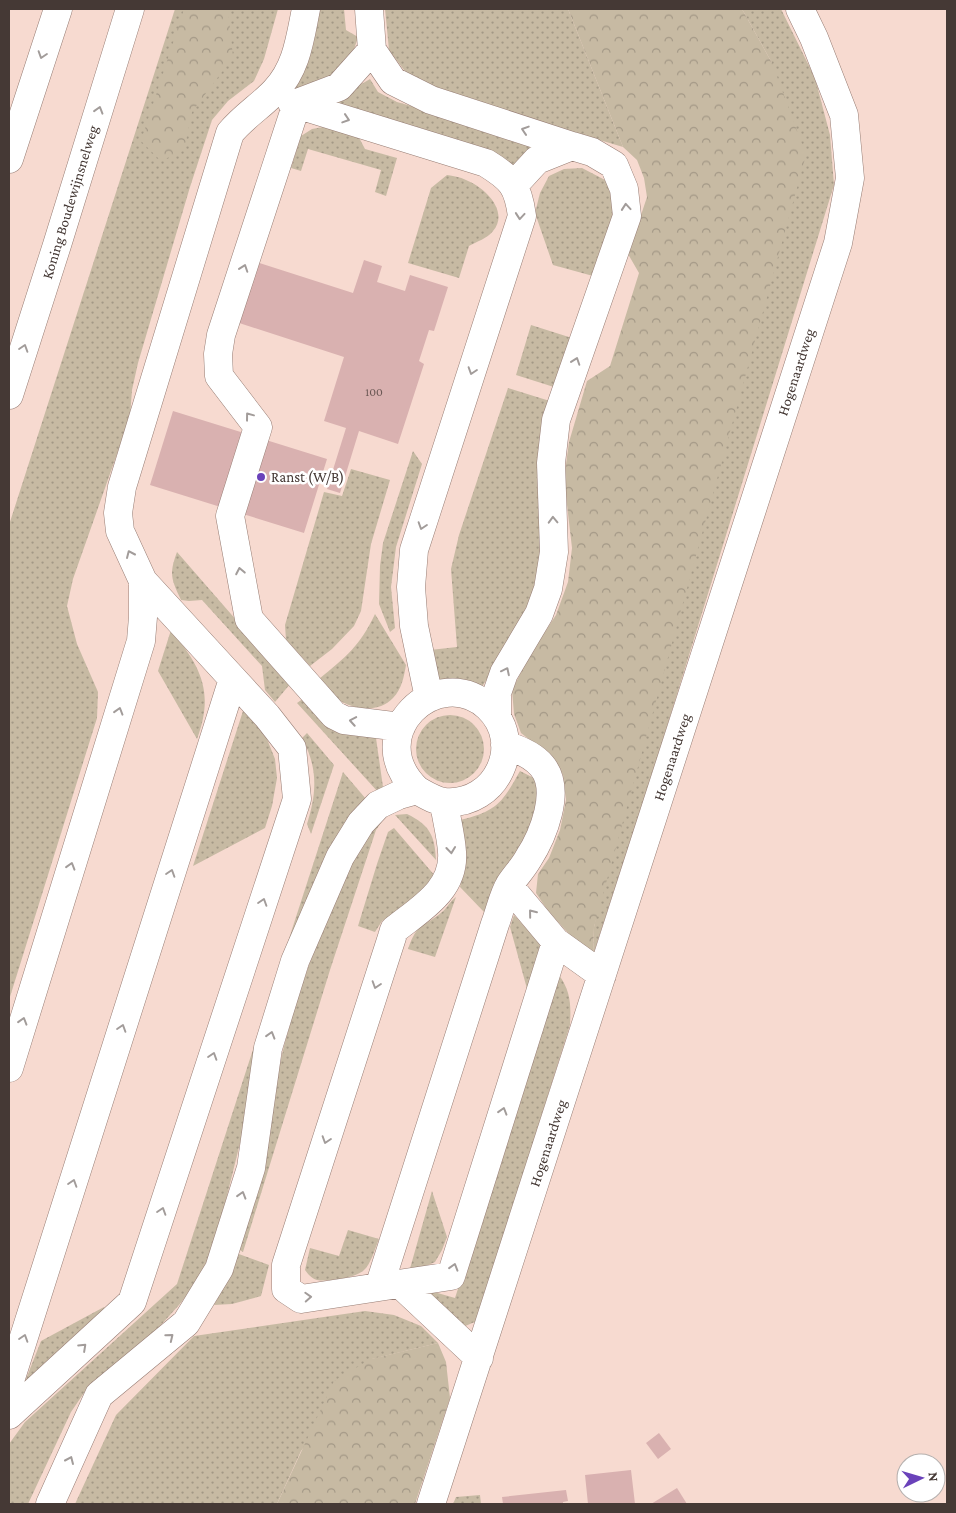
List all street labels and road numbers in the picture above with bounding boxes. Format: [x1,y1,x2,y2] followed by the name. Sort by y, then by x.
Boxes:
[39,123,102,281] street label: Koning Boudewijnsnelweg
[774,326,819,418] street label: Hogenaardweg
[650,711,695,803] street label: Hogenaardweg
[526,1097,571,1189] street label: Hogenaardweg

